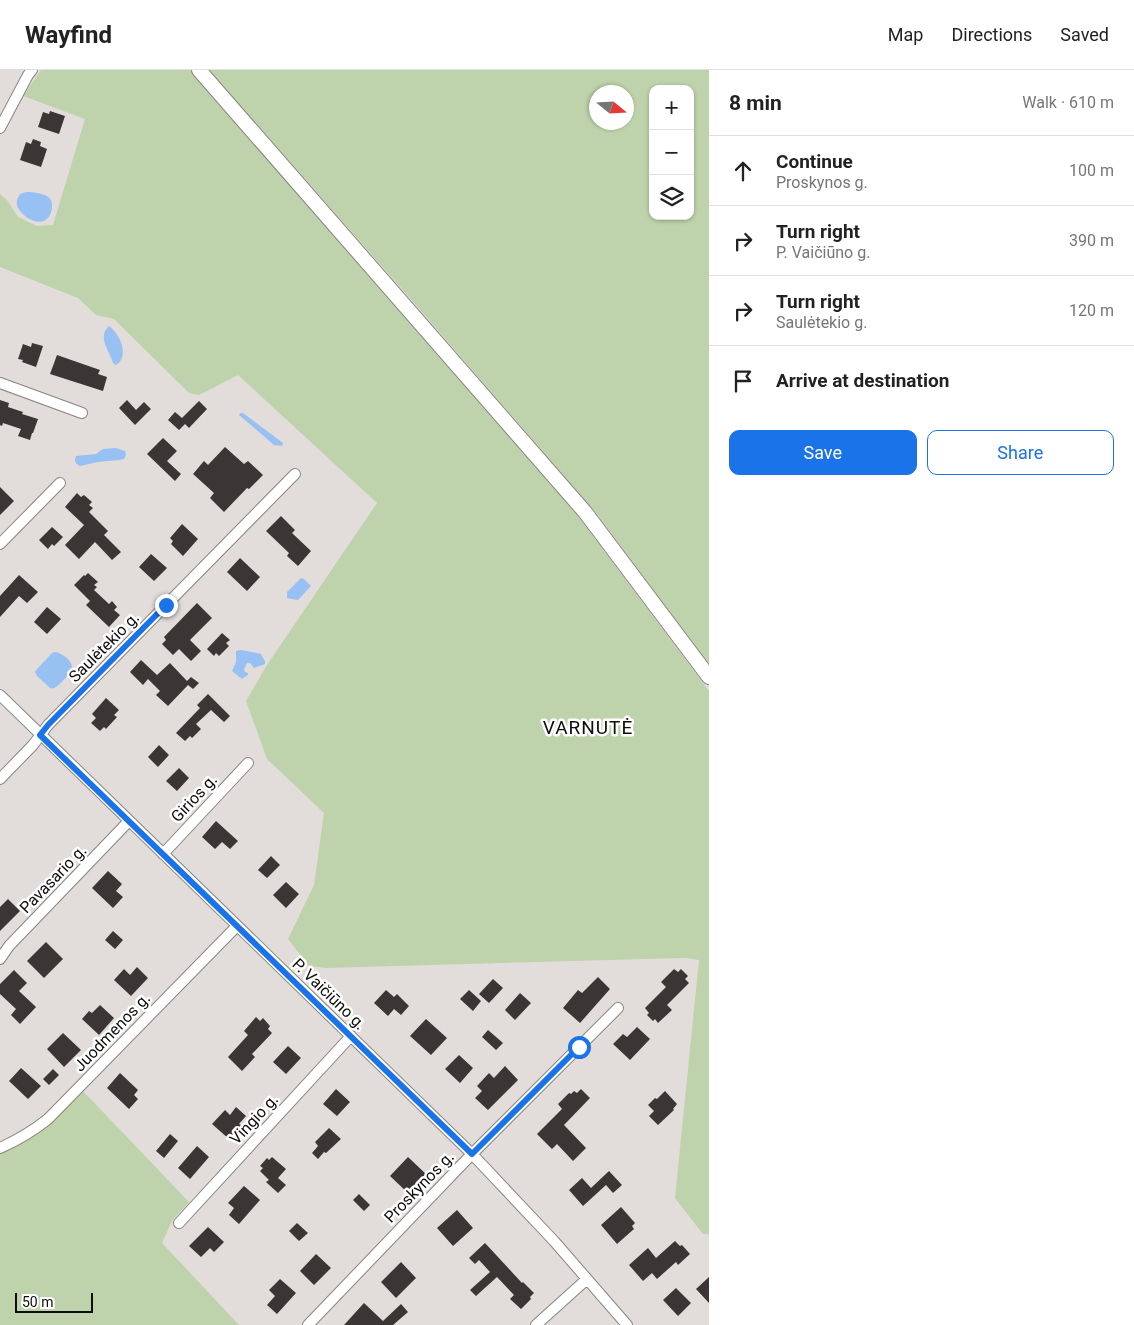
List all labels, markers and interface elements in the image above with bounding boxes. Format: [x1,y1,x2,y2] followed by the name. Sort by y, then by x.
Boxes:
[25,21,112,49] text: Wayfind
[888,24,923,45] text: Map
[951,24,1032,45] text: Directions
[1060,24,1109,45] text: Saved
[589,85,634,130] north arrow
[649,85,694,220] map controls
[649,85,694,130] button: +
[729,91,782,115] text: 8 min
[1022,93,1114,112] text: Walk · 610 m
[649,130,694,175] button: −
[776,150,853,173] text: Continue
[729,157,757,185] icon: ahead
[1069,161,1114,180] text: 100 m
[776,173,868,192] text: Proskynos g.
[649,175,694,220] button: layers
[776,220,860,243] text: Turn right
[729,227,757,255] icon: right
[1069,231,1114,250] text: 390 m
[776,243,870,262] text: P. Vaičiūno g.
[776,290,860,313] text: Turn right
[729,297,757,325] icon: right
[1069,301,1114,320] text: 120 m
[776,313,867,332] text: Saulėtekio g.
[729,367,757,395] icon: arrive
[776,369,949,392] text: Arrive at destination
[729,430,917,475] button: Save
[927,430,1114,475] button: Share
[155,594,178,617] route end
[65,608,143,686] street label: Saulėtekio g.
[543,716,633,739] district label: VARNUTĖ
[167,770,221,826] street label: Girios g.
[16,841,90,917] street label: Pavasario g.
[288,954,370,1034] street label: P. Vaičiūno g.
[70,989,154,1075] street label: Juodmenos g.
[568,1036,591,1059] route start
[226,1090,282,1148] street label: Vingio g.
[380,1147,458,1227] street label: Proskynos g.
[15,1290,92,1313] scale bar
[22,1294,54,1310] text: 50 m

